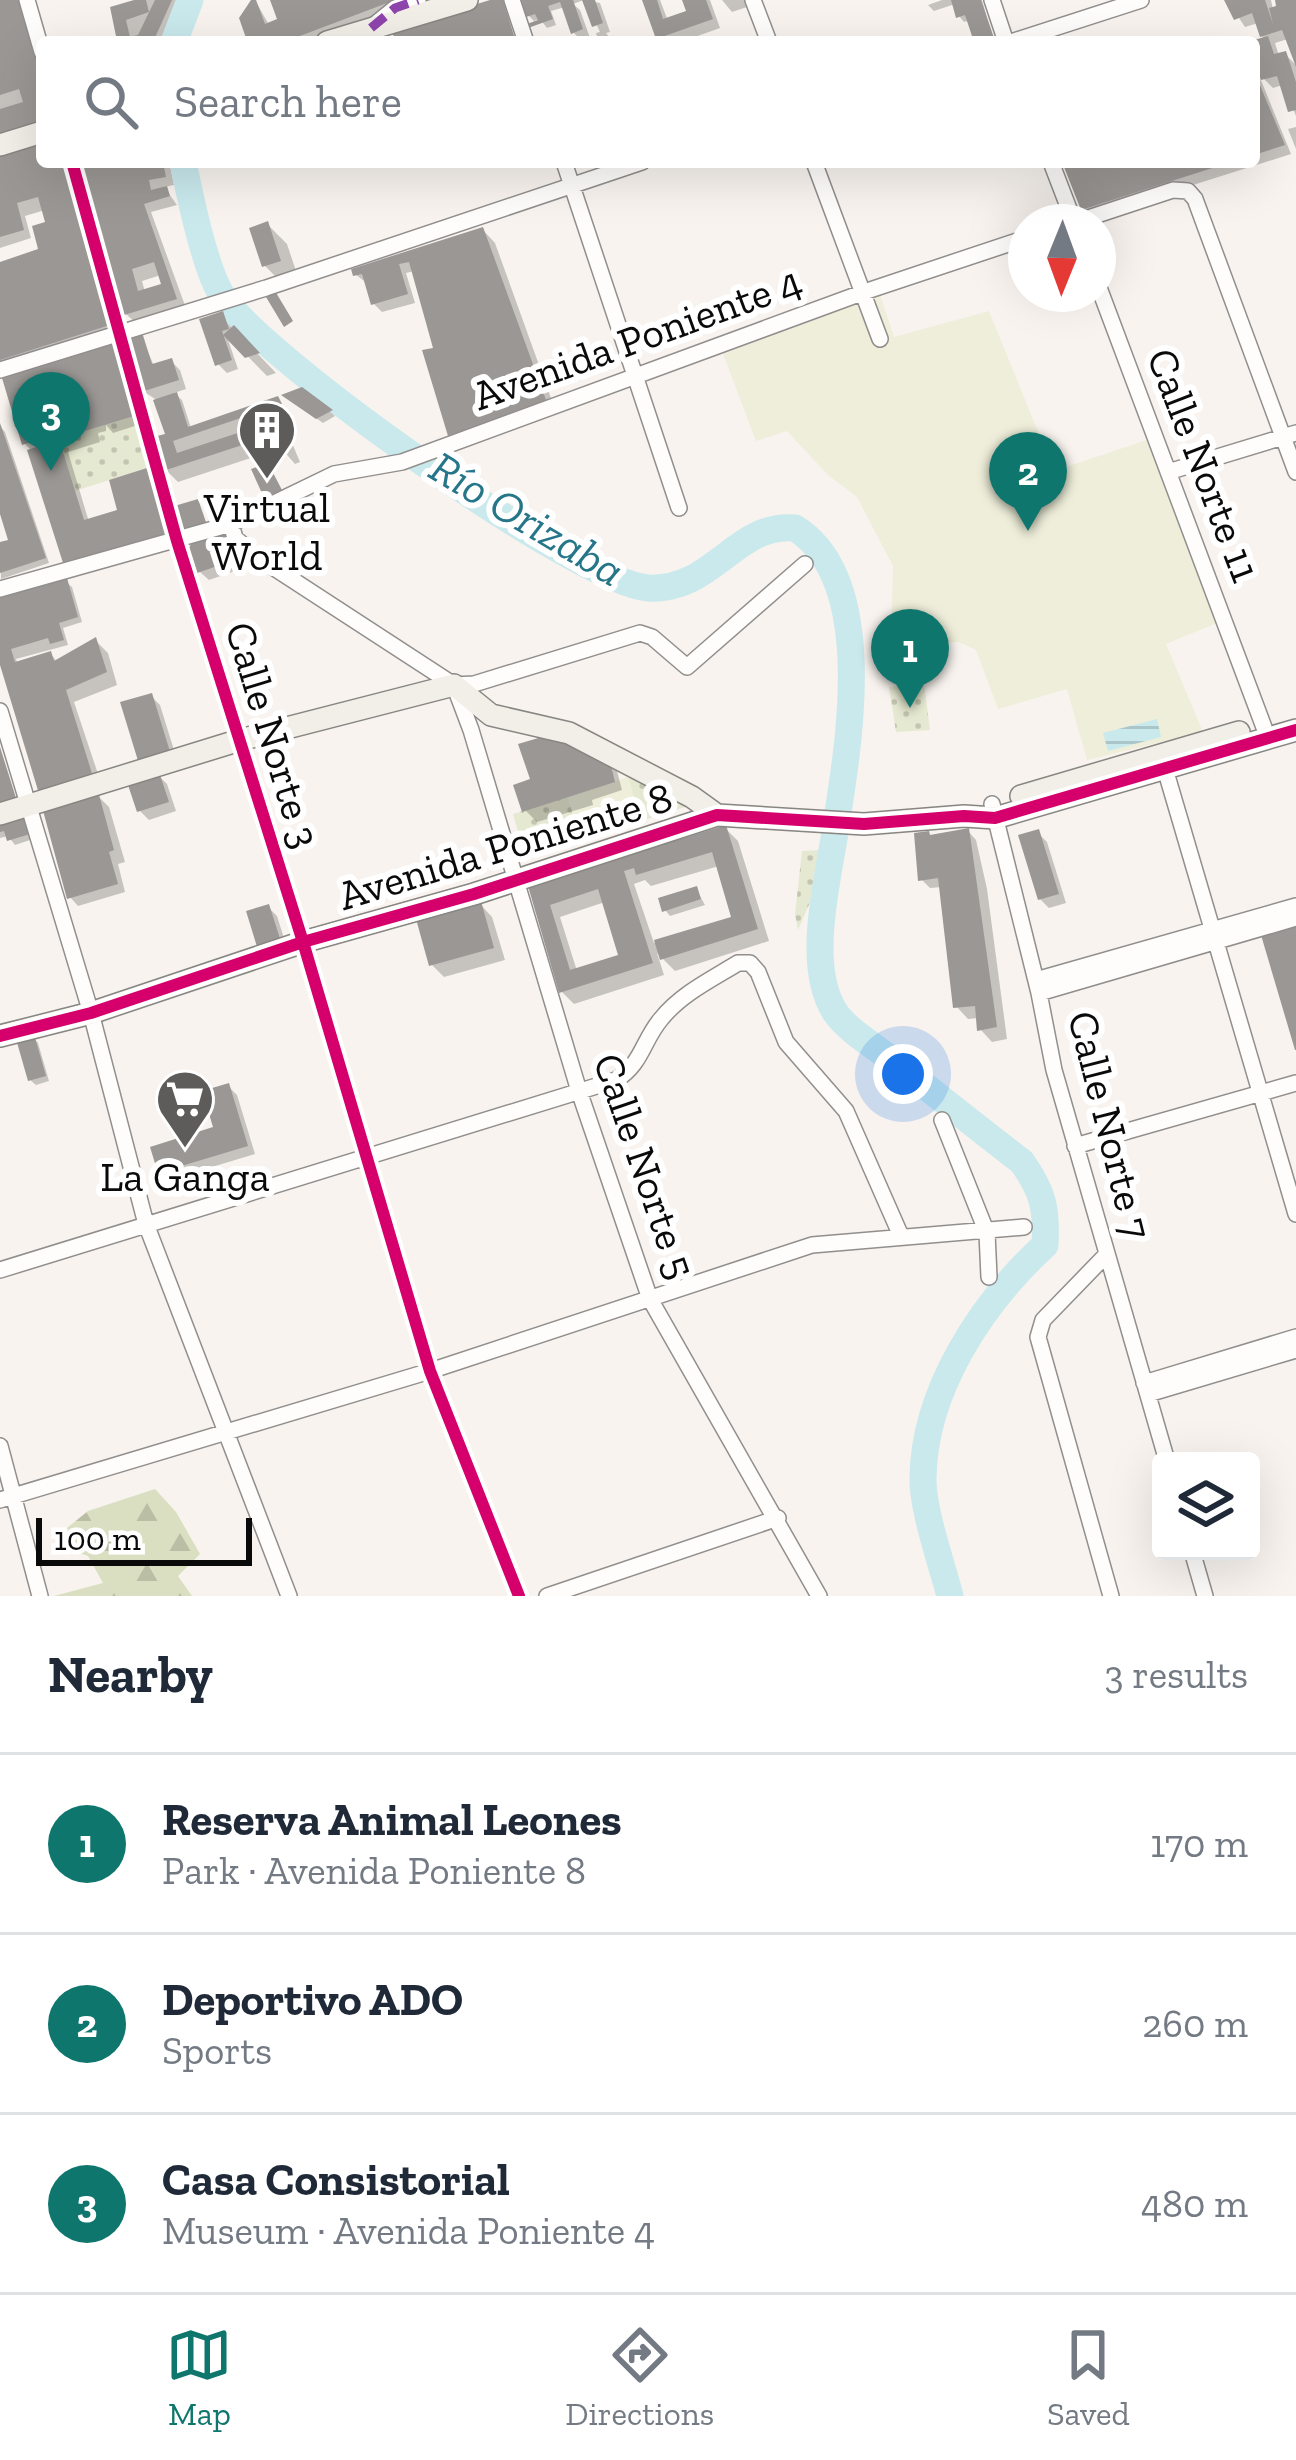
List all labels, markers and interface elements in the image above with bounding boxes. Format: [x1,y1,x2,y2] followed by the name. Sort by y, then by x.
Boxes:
[36,36,1260,168] search box
[78,69,144,135] icon: search
[174,75,402,129] text: Search here
[1008,204,1116,312] north arrow
[466,255,808,421] street label: Avenida Poniente 4
[1136,341,1272,589] street label: Calle Norte 11
[12,372,90,471] pin: 3
[236,399,298,481] building icon: Virtual World
[989,432,1067,531] pin: 2
[420,440,634,598] water label: Río Orizaba
[203,482,330,581] place label: Virtual World
[871,609,949,708] pin: 1
[214,616,332,854] street label: Calle Norte 3
[332,771,678,921] street label: Avenida Poniente 8
[1057,1006,1163,1244] street label: Calle Norte 7
[873,1044,933,1104] your location
[583,1047,707,1285] street label: Calle Norte 5
[154,1068,216,1150] supermarket icon: La Ganga
[100,1151,270,1202] place label: La Ganga
[1152,1452,1260,1560] map controls
[1152,1452,1260,1560] button: layers
[36,1512,252,1565] scale bar
[54,1519,141,1558] text: 100 m
[48,1644,213,1705] text: Nearby
[1104,1651,1248,1698] text: 3 results
[162,1793,622,1847] text: Reserva Animal Leones
[79,1820,95,1867] text: 1
[1150,1820,1248,1867] text: 170 m
[162,1847,586,1894] text: Park · Avenida Poniente 8
[162,1973,463,2027] text: Deportivo ADO
[77,2000,97,2047] text: 2
[1142,2000,1248,2047] text: 260 m
[162,2027,272,2074] text: Sports
[162,2153,510,2207] text: Casa Consistorial
[77,2180,97,2227] text: 3
[1141,2180,1248,2227] text: 480 m
[162,2207,655,2254] text: Museum · Avenida Poniente 4
[166,2322,232,2433] tab: Map
[565,2322,714,2433] tab: Directions
[1047,2322,1130,2433] tab: Saved

